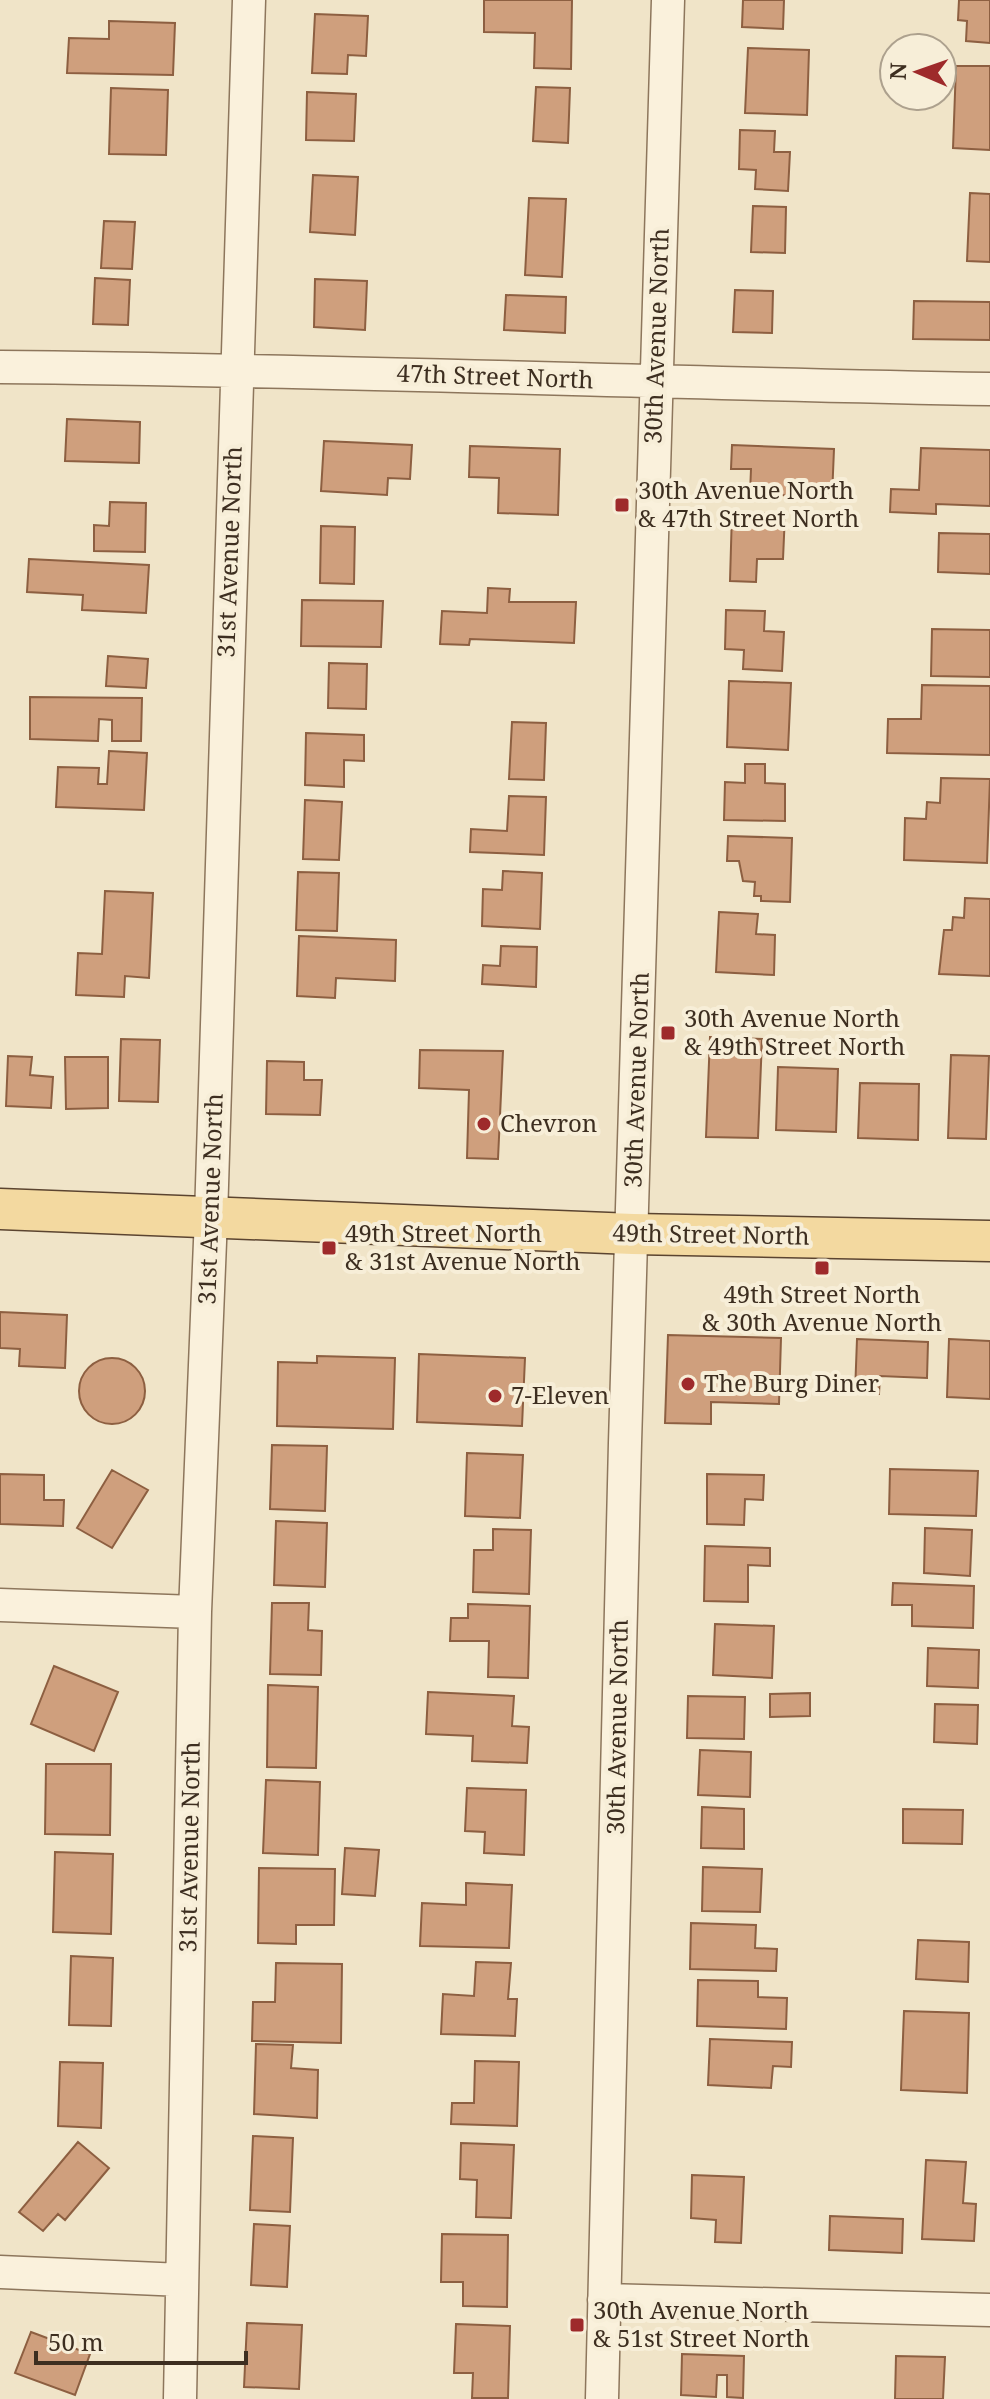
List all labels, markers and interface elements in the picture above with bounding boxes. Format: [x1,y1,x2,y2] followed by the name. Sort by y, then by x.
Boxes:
[878,32,958,112] north arrow
[882,62,912,80] text: N
[635,227,676,444] street label: 30th Avenue North
[396,356,594,395] street label: 47th Street North
[208,446,249,658] street label: 31st Avenue North
[638,473,859,534] place label: 30th Avenue North & 47th Street North
[613,496,631,514] marker: 30th Avenue North & 47th Street North
[615,971,656,1188] street label: 30th Avenue North
[684,1001,905,1062] place label: 30th Avenue North & 49th Street North
[659,1024,677,1042] marker: 30th Avenue North & 49th Street North
[189,1093,230,1305] street label: 31st Avenue North
[500,1106,597,1139] place label: Chevron
[475,1115,493,1133] marker: Chevron
[612,1215,810,1252] street label: 49th Street North
[345,1216,581,1277] place label: 49th Street North & 31st Avenue North
[320,1239,338,1257] marker: 49th Street North & 31st Avenue North
[813,1259,831,1277] marker: 49th Street North & 30th Avenue North
[702,1277,942,1338] place label: 49th Street North & 30th Avenue North
[704,1366,879,1399] place label: The Burg Diner
[679,1375,697,1393] marker: The Burg Diner
[511,1378,609,1411] place label: 7-Eleven
[486,1387,504,1405] marker: 7-Eleven
[598,1619,635,1835] street label: 30th Avenue North
[170,1741,207,1953] street label: 31st Avenue North
[593,2293,810,2354] place label: 30th Avenue North & 51st Street North
[36,2315,246,2365] scale bar
[568,2316,586,2334] marker: 30th Avenue North & 51st Street North
[48,2325,104,2358] text: 50 m

